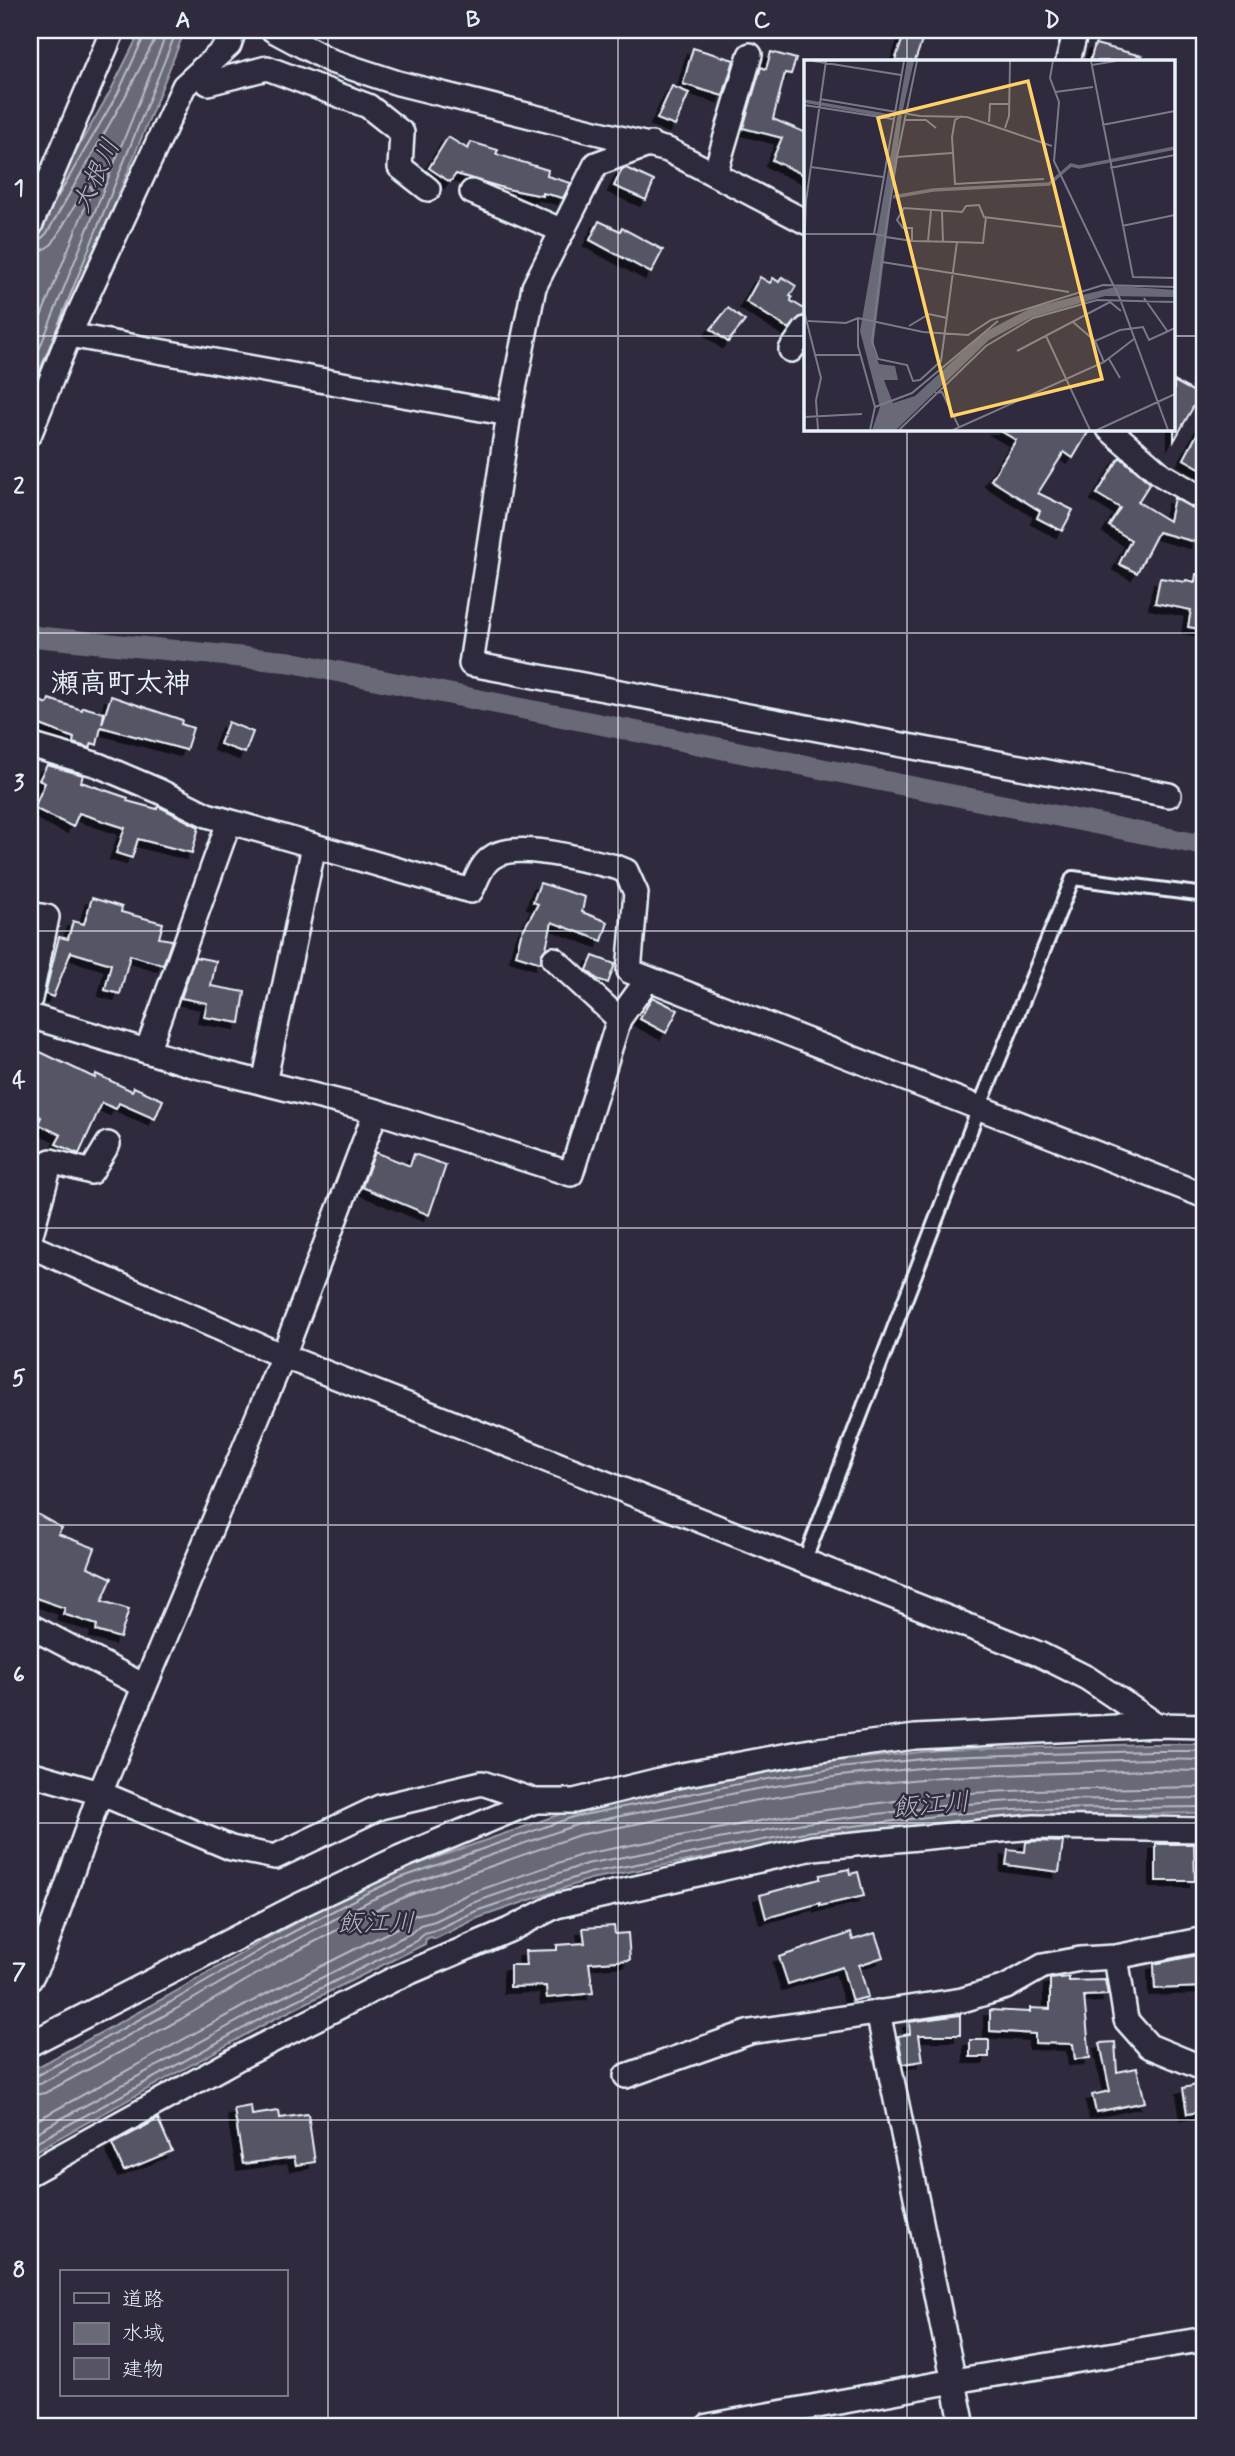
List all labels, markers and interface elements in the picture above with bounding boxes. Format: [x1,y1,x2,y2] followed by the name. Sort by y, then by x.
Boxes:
[175,6,191,36] text: A
[466,6,481,36] text: B
[754,6,771,36] text: C
[1044,6,1060,36] text: D
[804,60,1176,430] inset map
[65,133,129,219] water label: 大根川
[14,174,24,204] text: 1
[13,472,25,502] text: 2
[51,666,191,703] district label: 瀬高町太神
[14,769,25,799] text: 3
[12,1066,26,1096] text: 4
[12,1364,26,1394] text: 5
[13,1661,25,1691] text: 6
[891,1786,971,1826] water label: 飯江川
[337,1907,415,1941] water label: 飯江川
[12,1958,26,1988] text: 7
[13,2256,25,2286] text: 8
[60,2270,287,2396] legend
[122,2286,164,2314] text: 道路
[122,2320,164,2348] text: 水域
[122,2356,164,2384] text: 建物

